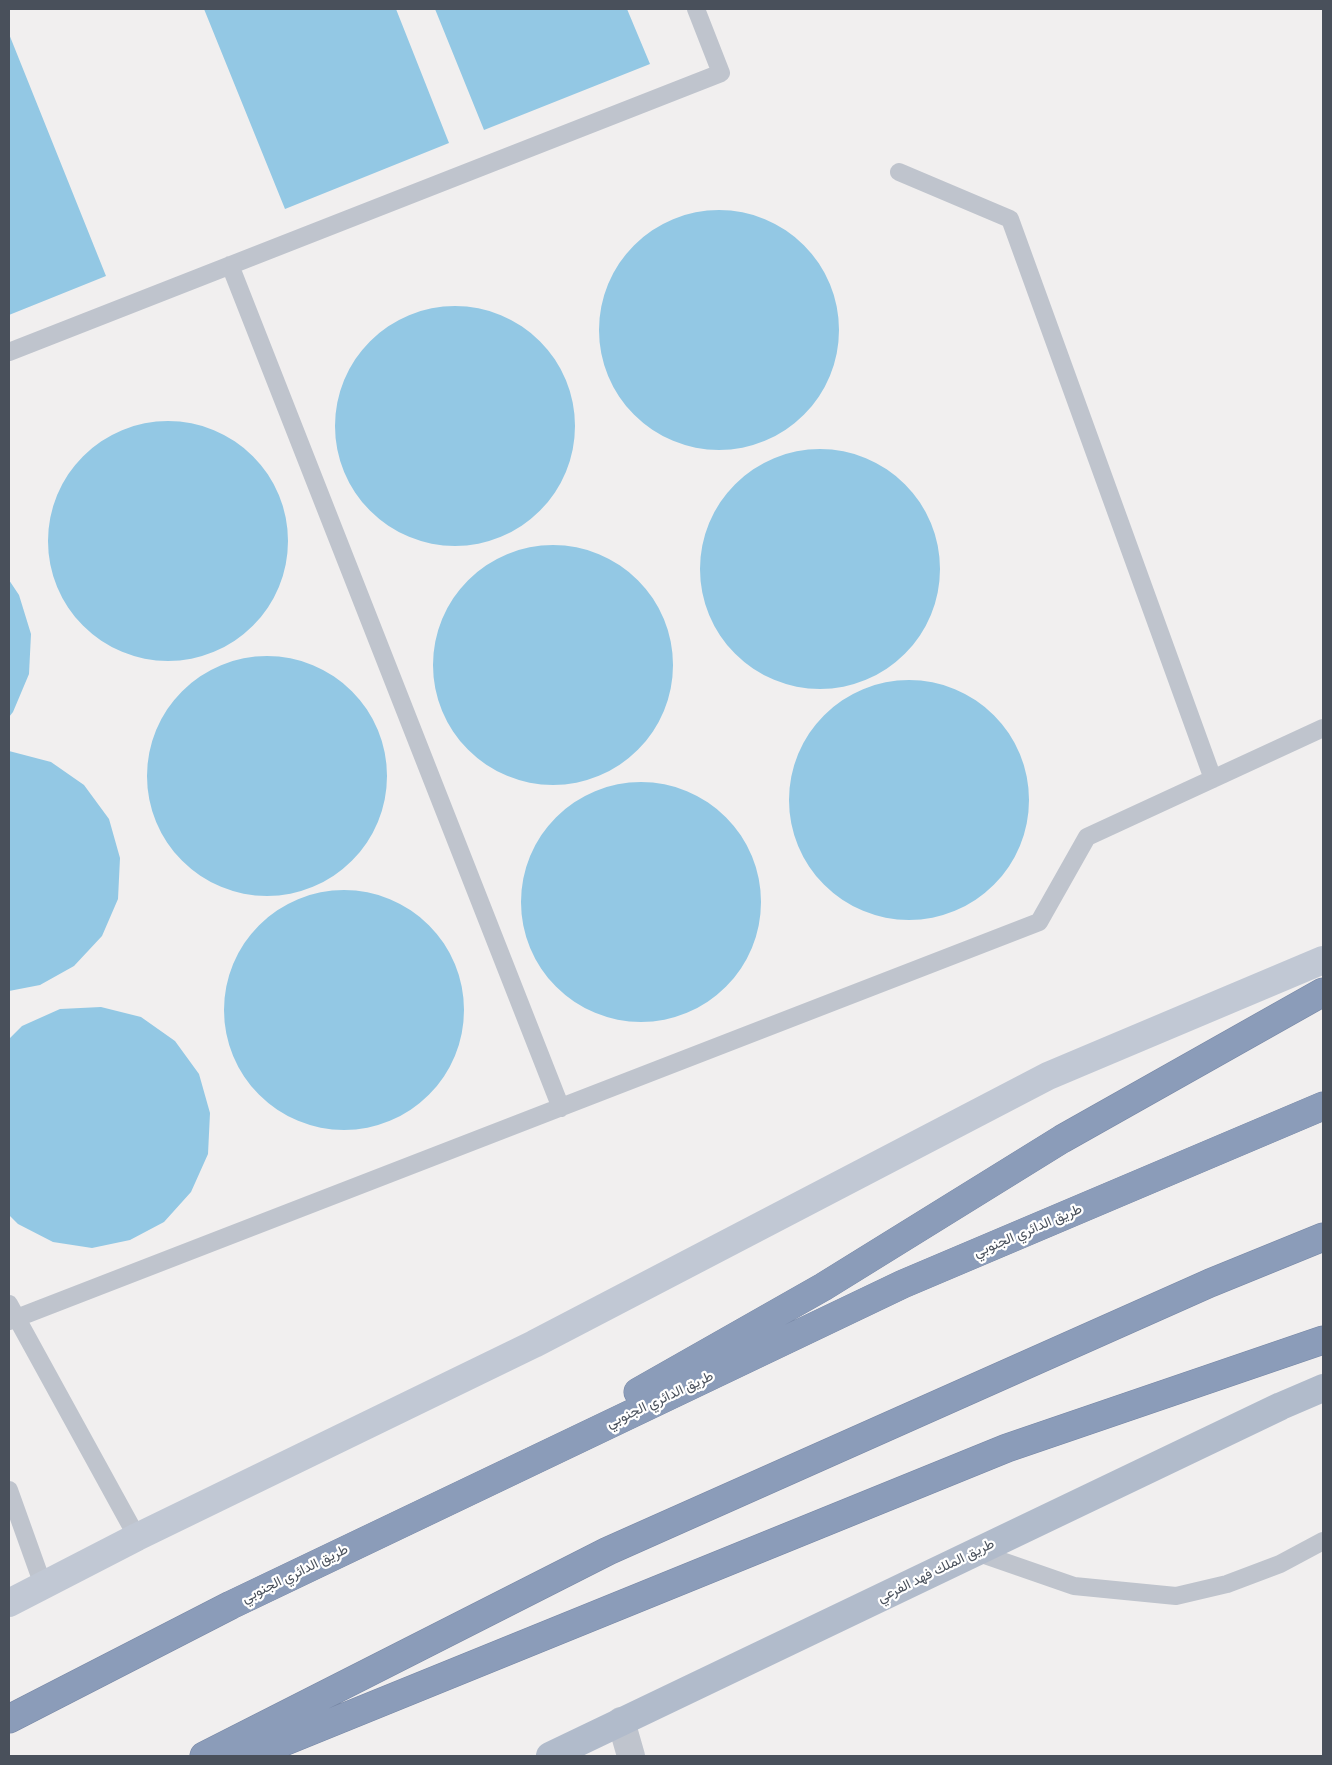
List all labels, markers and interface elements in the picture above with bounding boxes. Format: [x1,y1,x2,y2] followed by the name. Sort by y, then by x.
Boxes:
[971,1201,1085,1261] street label: طريق الدائري الجنوبي
[604,1368,716,1432] street label: طريق الدائري الجنوبي
[875,1535,997,1607] street label: طريق الملك فهد الفرعي
[239,1541,351,1607] street label: طريق الدائري الجنوبي

